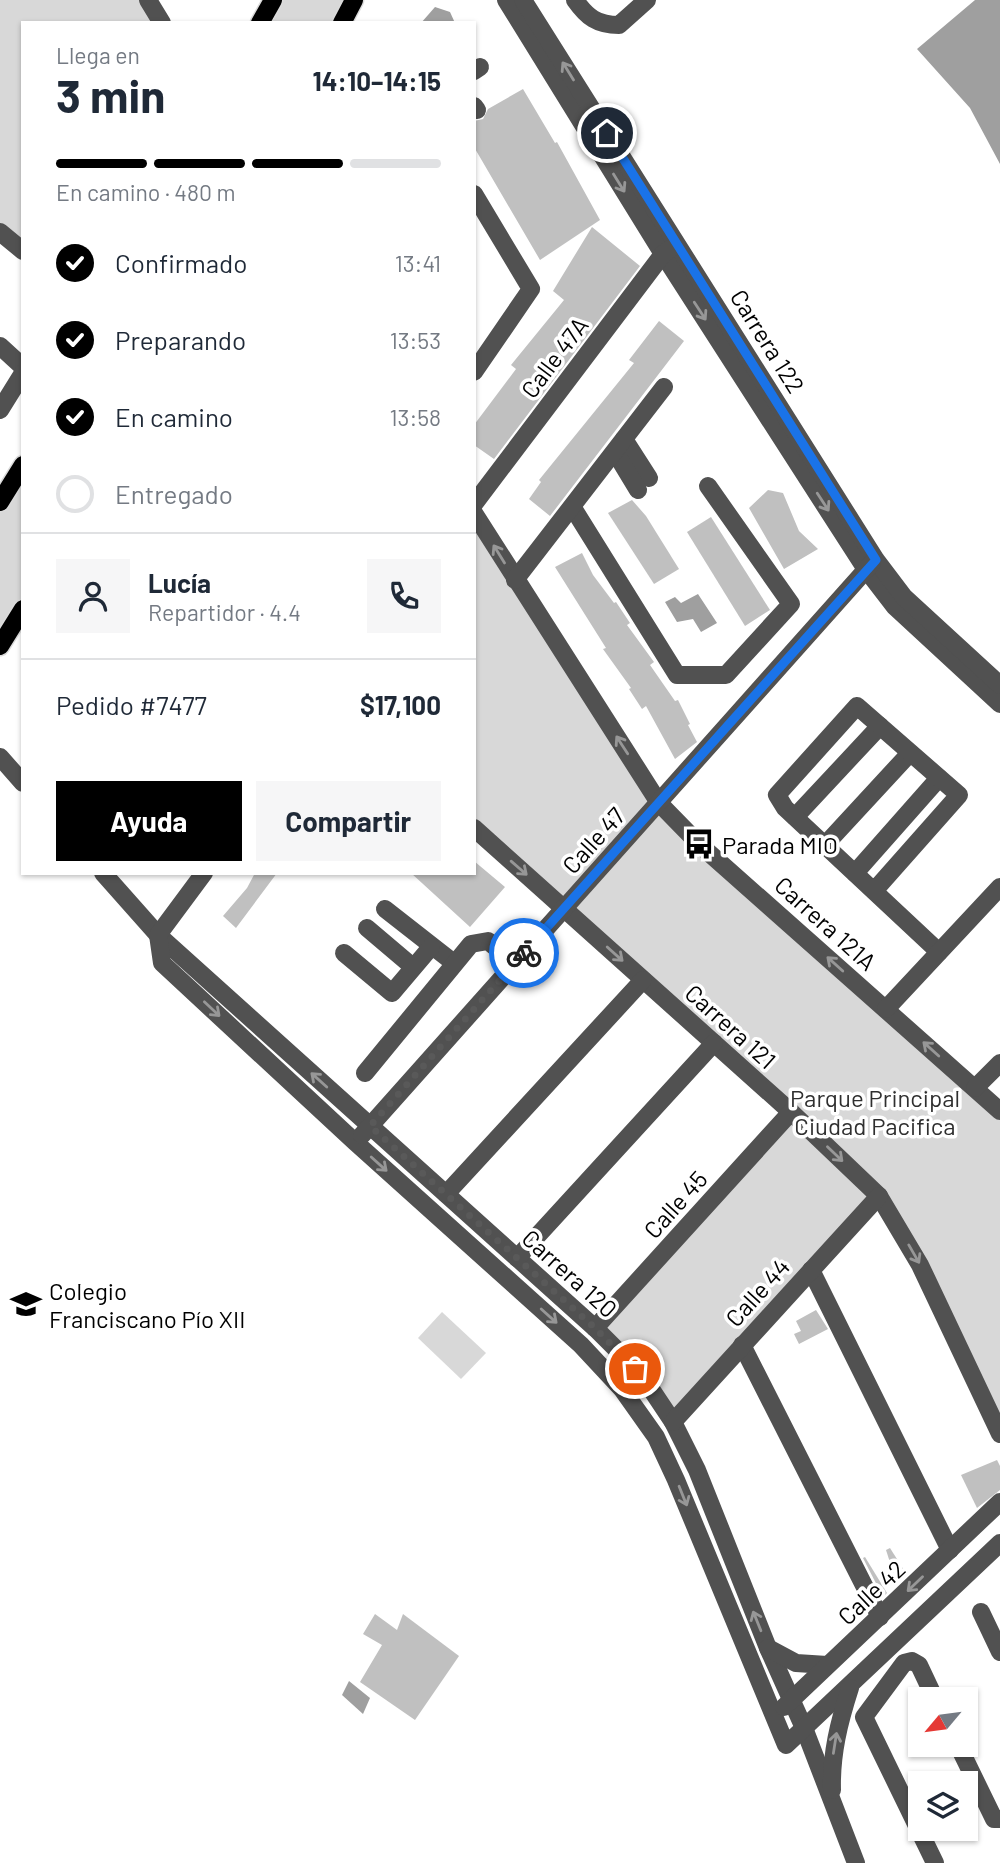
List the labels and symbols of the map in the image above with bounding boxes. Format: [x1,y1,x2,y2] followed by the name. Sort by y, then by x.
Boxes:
[561,62,576,81] one-way arrow
[577,103,637,163] pin
[613,173,627,193] one-way arrow
[725,284,811,398] street label: Carrera 122
[692,301,707,320] one-way arrow
[514,311,594,403] street label: Calle 47A
[816,492,830,512] one-way arrow
[491,544,505,564] one-way arrow
[614,736,628,756] one-way arrow
[556,801,630,879] street label: Calle 47
[682,827,716,861] bus stop icon: Parada MIO
[722,830,838,859] place label: Parada MIO
[510,860,528,876] one-way arrow
[769,870,883,976] street label: Carrera 121A
[489,918,559,988] courier
[606,946,624,962] one-way arrow
[826,956,844,972] one-way arrow
[680,978,782,1074] street label: Carrera 121
[203,1001,220,1018] one-way arrow
[922,1041,940,1057] one-way arrow
[311,1073,329,1089] one-way arrow
[790,1083,960,1140] park label: Parque Principal Ciudad Pacifica
[826,1146,844,1162] one-way arrow
[370,1156,388,1172] one-way arrow
[637,1164,713,1244] street label: Calle 45
[517,1223,623,1323] street label: Carrera 120
[907,1244,921,1264] one-way arrow
[719,1252,795,1332] street label: Calle 44
[49,1276,245,1333] place label: Colegio Franciscano Pío XII
[9,1287,43,1321] school or university icon: Colegio Franciscano Pío XII
[540,1307,557,1324] one-way arrow
[605,1339,665,1399] pin
[677,1485,690,1506] one-way arrow
[831,1554,911,1630] street label: Calle 42
[907,1575,924,1592] one-way arrow
[750,1611,763,1633] one-way arrow
[908,1687,978,1757] north arrow
[829,1732,842,1755] one-way arrow

